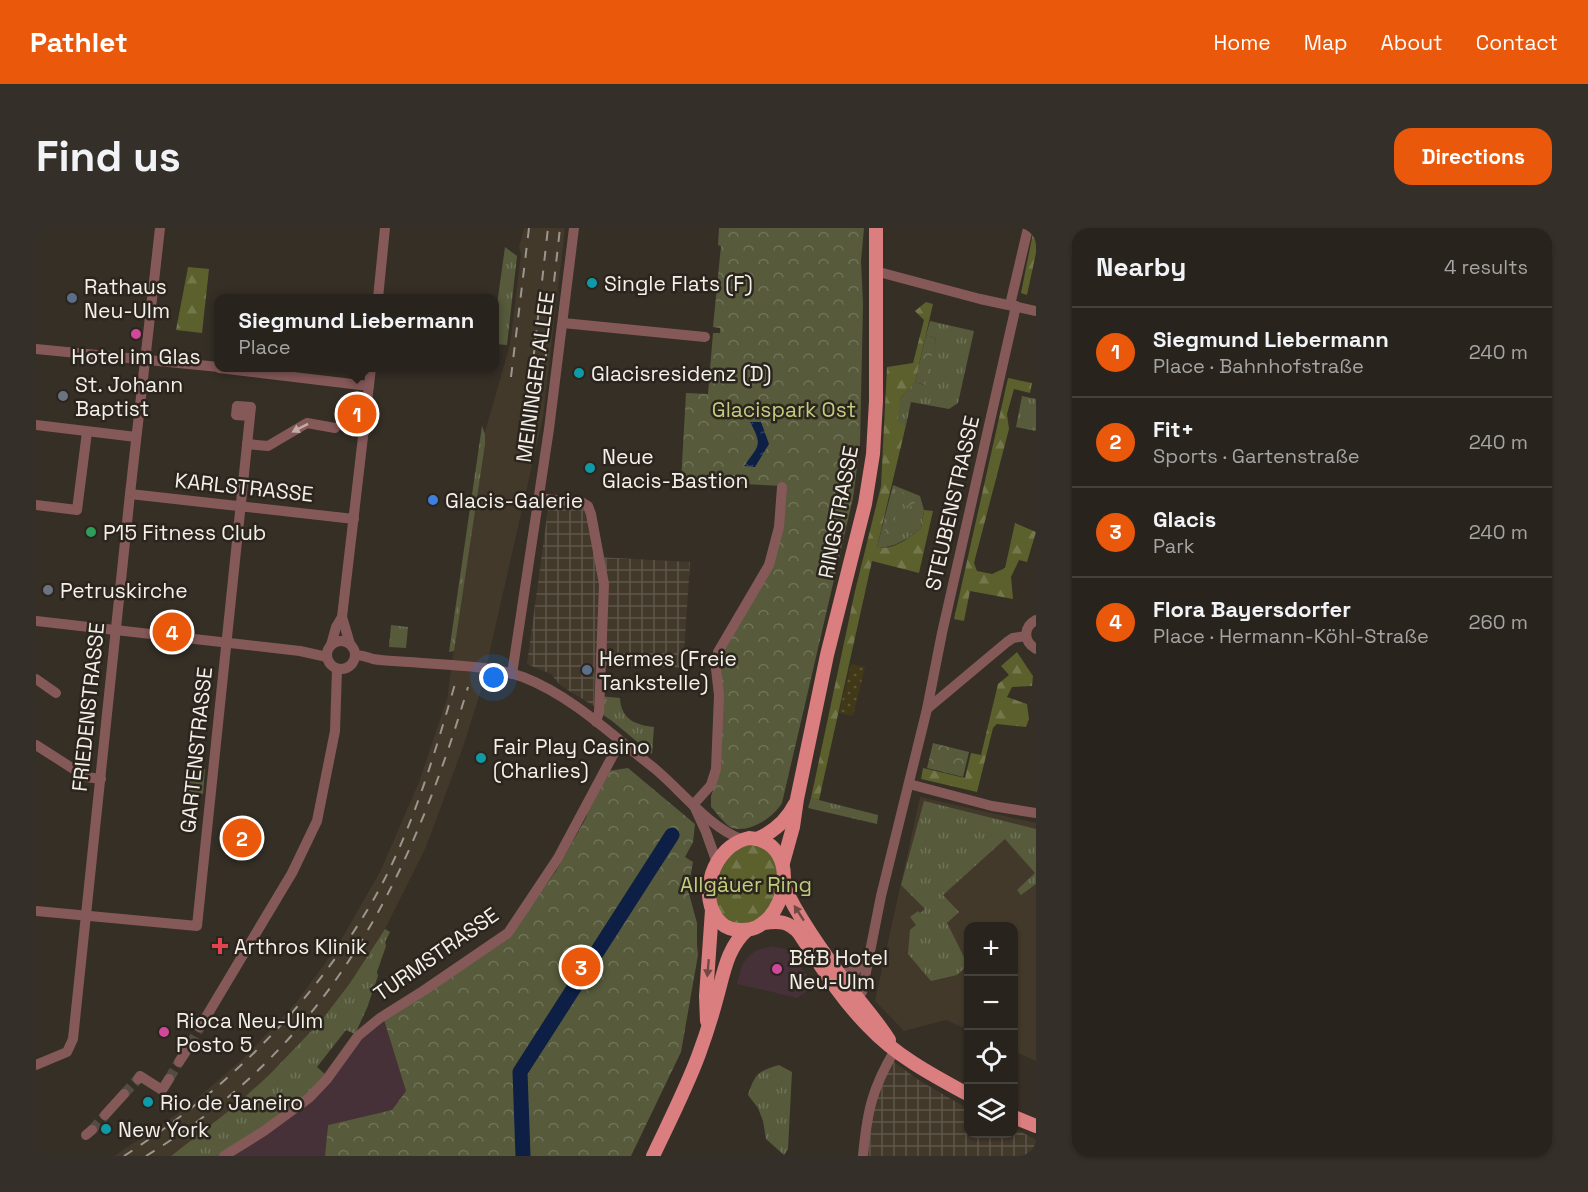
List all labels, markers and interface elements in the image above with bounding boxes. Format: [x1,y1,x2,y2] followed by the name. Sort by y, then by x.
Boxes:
[30,24,128,60] text: Pathlet
[1213,29,1271,56] text: Home
[1304,29,1348,56] text: Map
[1381,29,1443,56] text: About
[1476,29,1558,56] text: Contact
[1394,128,1552,185] button: Directions
[36,130,181,183] text: Find us
[1096,250,1186,284] text: Nearby
[1444,254,1528,280] text: 4 results
[604,270,753,297] place label: Single Flats (F)
[84,273,170,324] place label: Rathaus Neu-Ulm
[585,276,599,290] marker: Single Flats (F)
[510,290,560,464] street label: MEININGER ALLEE
[65,291,79,305] marker: Rathaus Neu-Ulm
[214,294,499,372] popup
[239,306,474,334] text: Siegmund Liebermann
[1153,325,1389,353] text: Siegmund Liebermann
[129,327,143,341] marker: Hotel im Glas
[239,334,291,360] text: Place
[1111,339,1120,365] text: 1
[1469,339,1528,365] text: 240 m
[71,343,201,370] place label: Hotel im Glas
[1153,353,1364,379] text: Place · Bahnhofstraße
[591,360,772,387] place label: Glacisresidenz (D)
[572,366,586,380] marker: Glacisresidenz (D)
[75,371,183,422] place label: St. Johann Baptist
[56,389,70,403] marker: St. Johann Baptist
[338,392,376,436] pin: 1
[712,396,856,423] park label: Glacispark Ost
[919,413,985,593] street label: STEUBENSTRASSE
[1153,415,1194,443] text: Fit+
[291,423,308,433] one-way arrow
[1110,429,1121,455] text: 2
[1469,429,1528,455] text: 240 m
[602,443,748,494] place label: Neue Glacis-Bastion
[812,443,864,581] street label: RINGSTRASSE
[1153,443,1360,469] text: Sports · Gartenstraße
[583,461,597,475] marker: Neue Glacis-Bastion
[173,466,315,508] street label: KARLSTRASSE
[445,487,583,514] place label: Glacis-Galerie
[426,493,440,507] marker: Glacis-Galerie
[1153,505,1216,533] text: Glacis
[103,519,266,546] place label: P15 Fitness Club
[1109,519,1122,545] text: 3
[1469,519,1528,545] text: 240 m
[84,525,98,539] marker: P15 Fitness Club
[1153,533,1195,559] text: Park
[60,577,188,604] place label: Petruskirche
[41,583,55,597] marker: Petruskirche
[1153,595,1351,623] text: Flora Bayersdorfer
[1109,609,1122,635] text: 4
[1469,609,1528,635] text: 260 m
[152,610,192,654] pin: 4
[66,621,110,793] street label: FRIEDENSTRASSE
[1153,623,1429,649] text: Place · Hermann-Köhl-Straße
[599,645,737,696] place label: Hermes (Freie Tankstelle)
[479,663,508,692] your location
[580,663,594,677] marker: Hermes (Freie Tankstelle)
[174,666,218,834] street label: GARTENSTRASSE
[493,733,650,784] place label: Fair Play Casino (Charlies)
[474,751,488,765] marker: Fair Play Casino (Charlies)
[222,816,262,860] pin: 2
[680,871,812,898] park label: Allgäuer Ring
[368,901,504,1007] street label: TURMSTRASSE
[794,905,805,921] one-way arrow
[964,922,1018,1138] map controls
[964,922,1018,976] button: +
[234,933,367,960] place label: Arthros Klinik
[211,937,229,955] marker: Arthros Klinik
[562,944,600,990] pin: 3
[789,944,888,995] place label: B&B Hotel Neu-Ulm
[703,959,713,978] one-way arrow
[770,962,784,976] marker: B&B Hotel Neu-Ulm
[964,976,1018,1030] button: −
[176,1007,323,1058] place label: Rioca Neu-Ulm Posto 5
[157,1025,171,1039] marker: Rioca Neu-Ulm Posto 5
[964,1030,1018,1084] button: locate
[964,1084,1018,1138] button: layers
[160,1089,303,1116] place label: Rio de Janeiro
[141,1095,155,1109] marker: Rio de Janeiro
[118,1116,209,1143] place label: New York
[99,1122,113,1136] marker: New York

